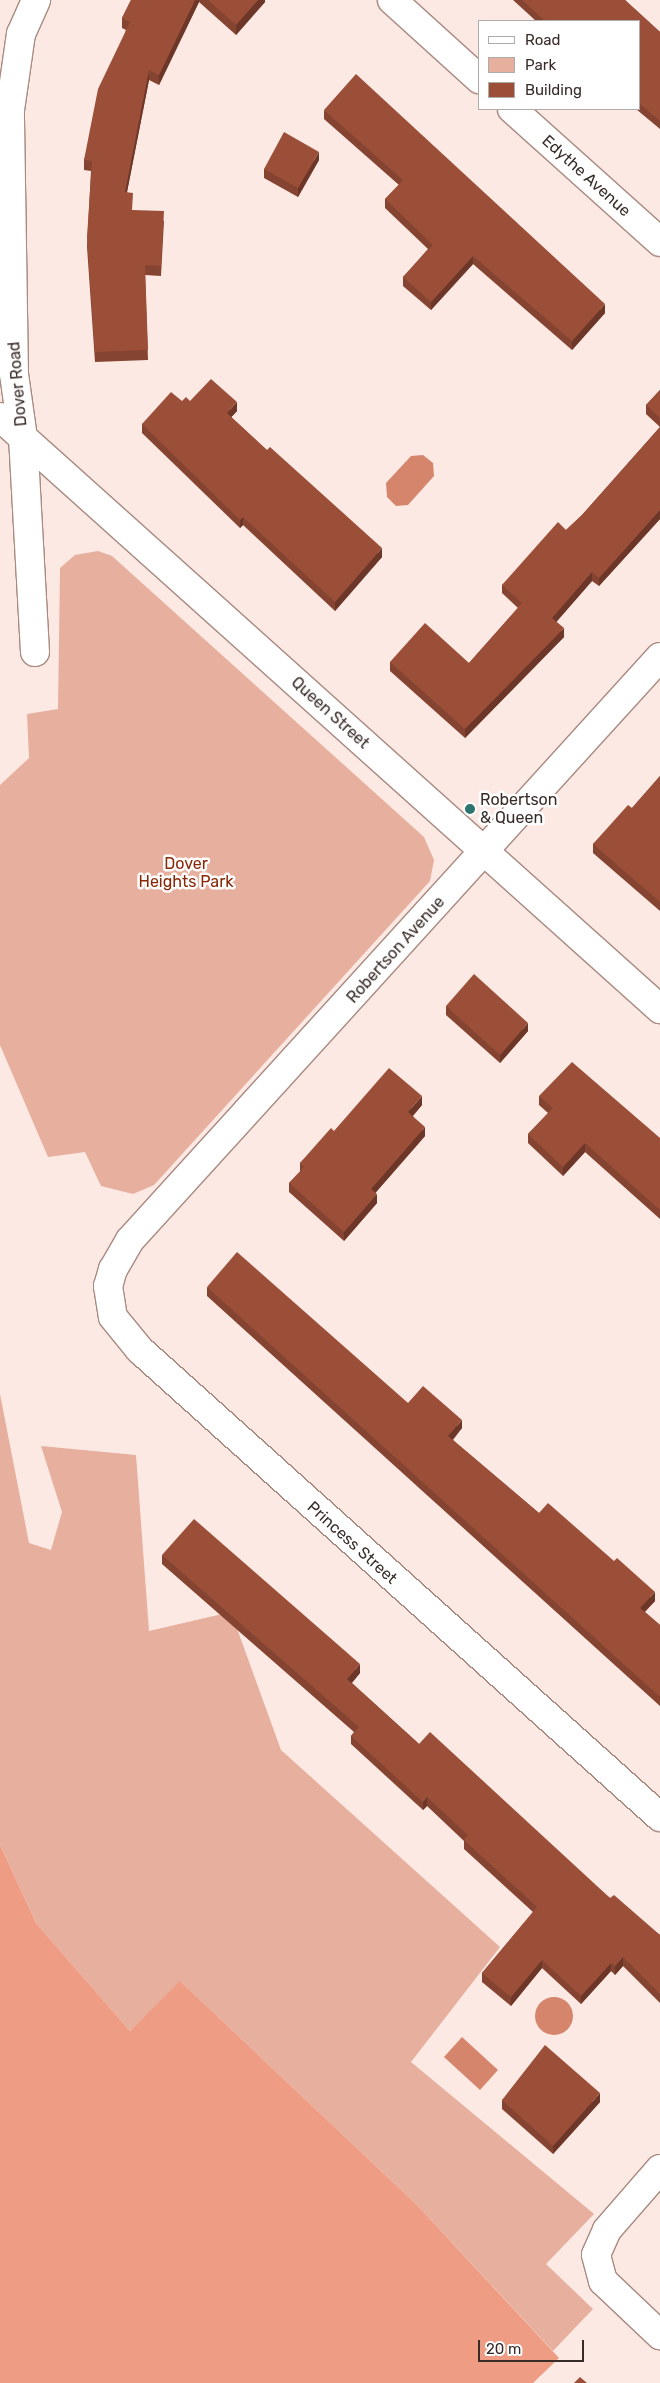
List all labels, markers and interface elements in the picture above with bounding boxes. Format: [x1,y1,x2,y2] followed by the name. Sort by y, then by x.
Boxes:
[478,20,640,110] legend
[525,31,561,49] text: Road
[525,56,556,74] text: Park
[525,81,582,99] text: Building
[538,131,634,221] street label: Edythe Avenue
[5,341,31,427] street label: Dover Road
[287,673,373,753] street label: Queen Street
[480,790,557,828] place label: Robertson & Queen
[464,803,476,815] marker: Robertson & Queen
[138,854,234,892] park label: Dover Heights Park
[343,893,449,1007] street label: Robertson Avenue
[303,1498,401,1588] street label: Princess Street
[480,2330,586,2362] scale bar
[486,2340,521,2358] text: 20 m

